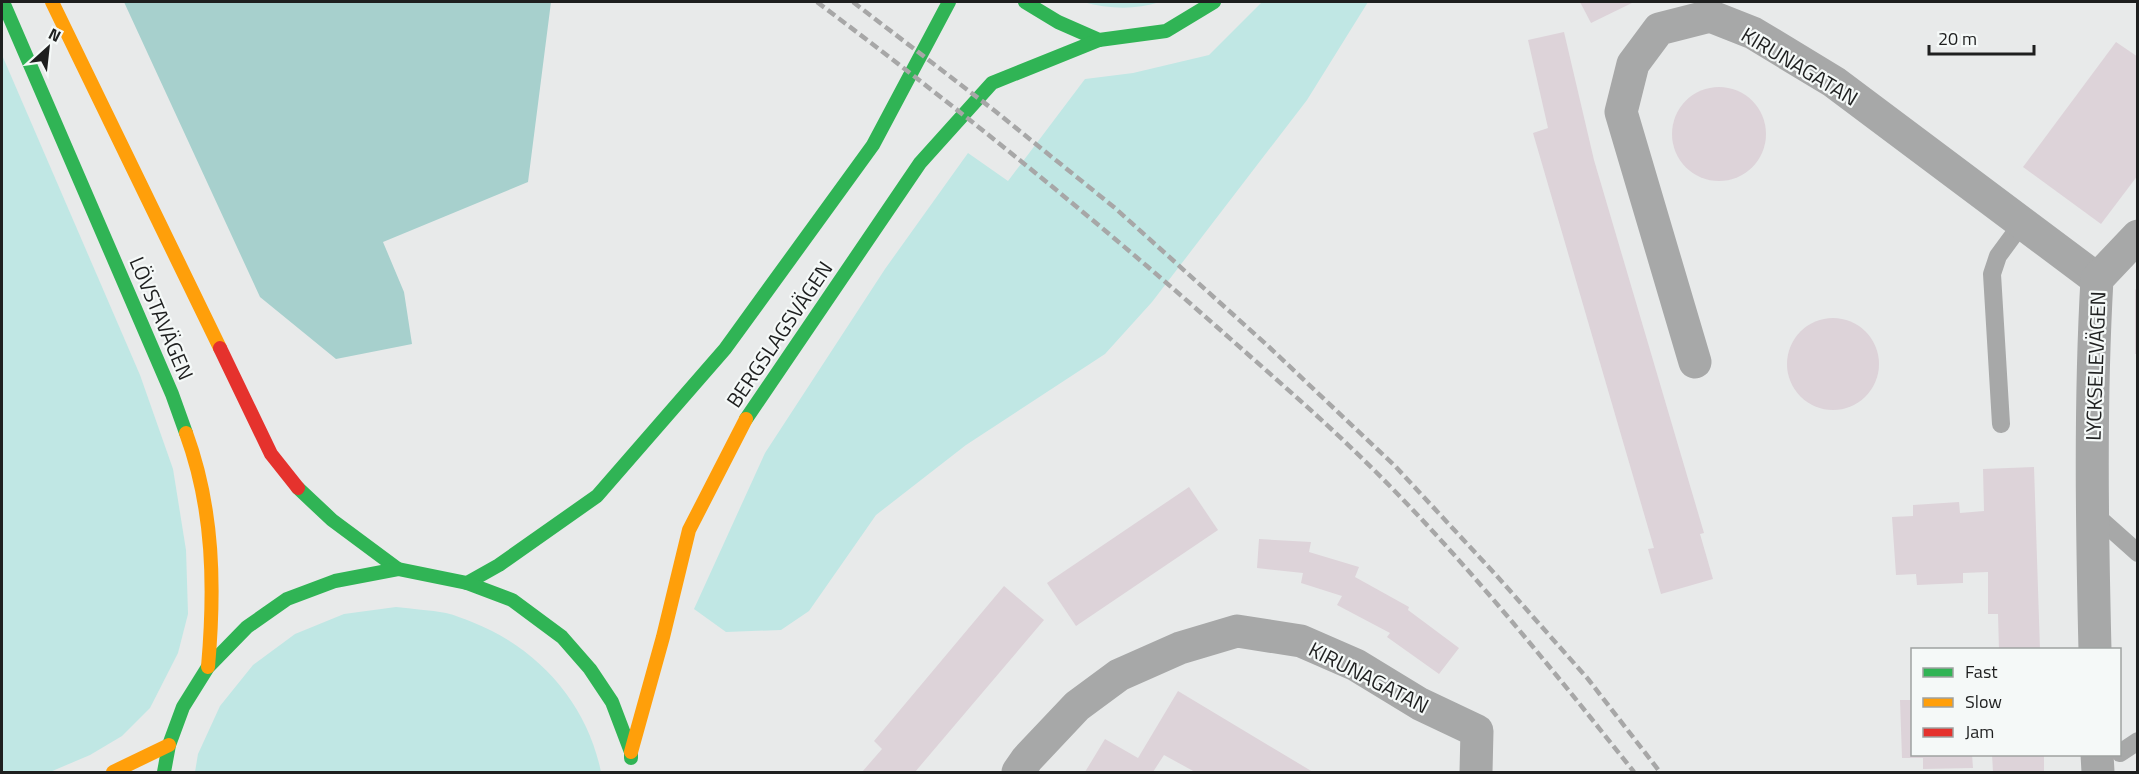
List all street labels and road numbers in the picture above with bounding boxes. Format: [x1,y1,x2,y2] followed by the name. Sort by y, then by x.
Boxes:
[1735,18,1865,114] street label: KIRUNAGATAN
[122,251,202,385] street label: LÖVSTAVÄGEN
[718,254,840,414] street label: BERGSLAGSVÄGEN
[2076,291,2114,441] street label: LYCKSELEVÄGEN
[1303,633,1435,721] street label: KIRUNAGATAN

